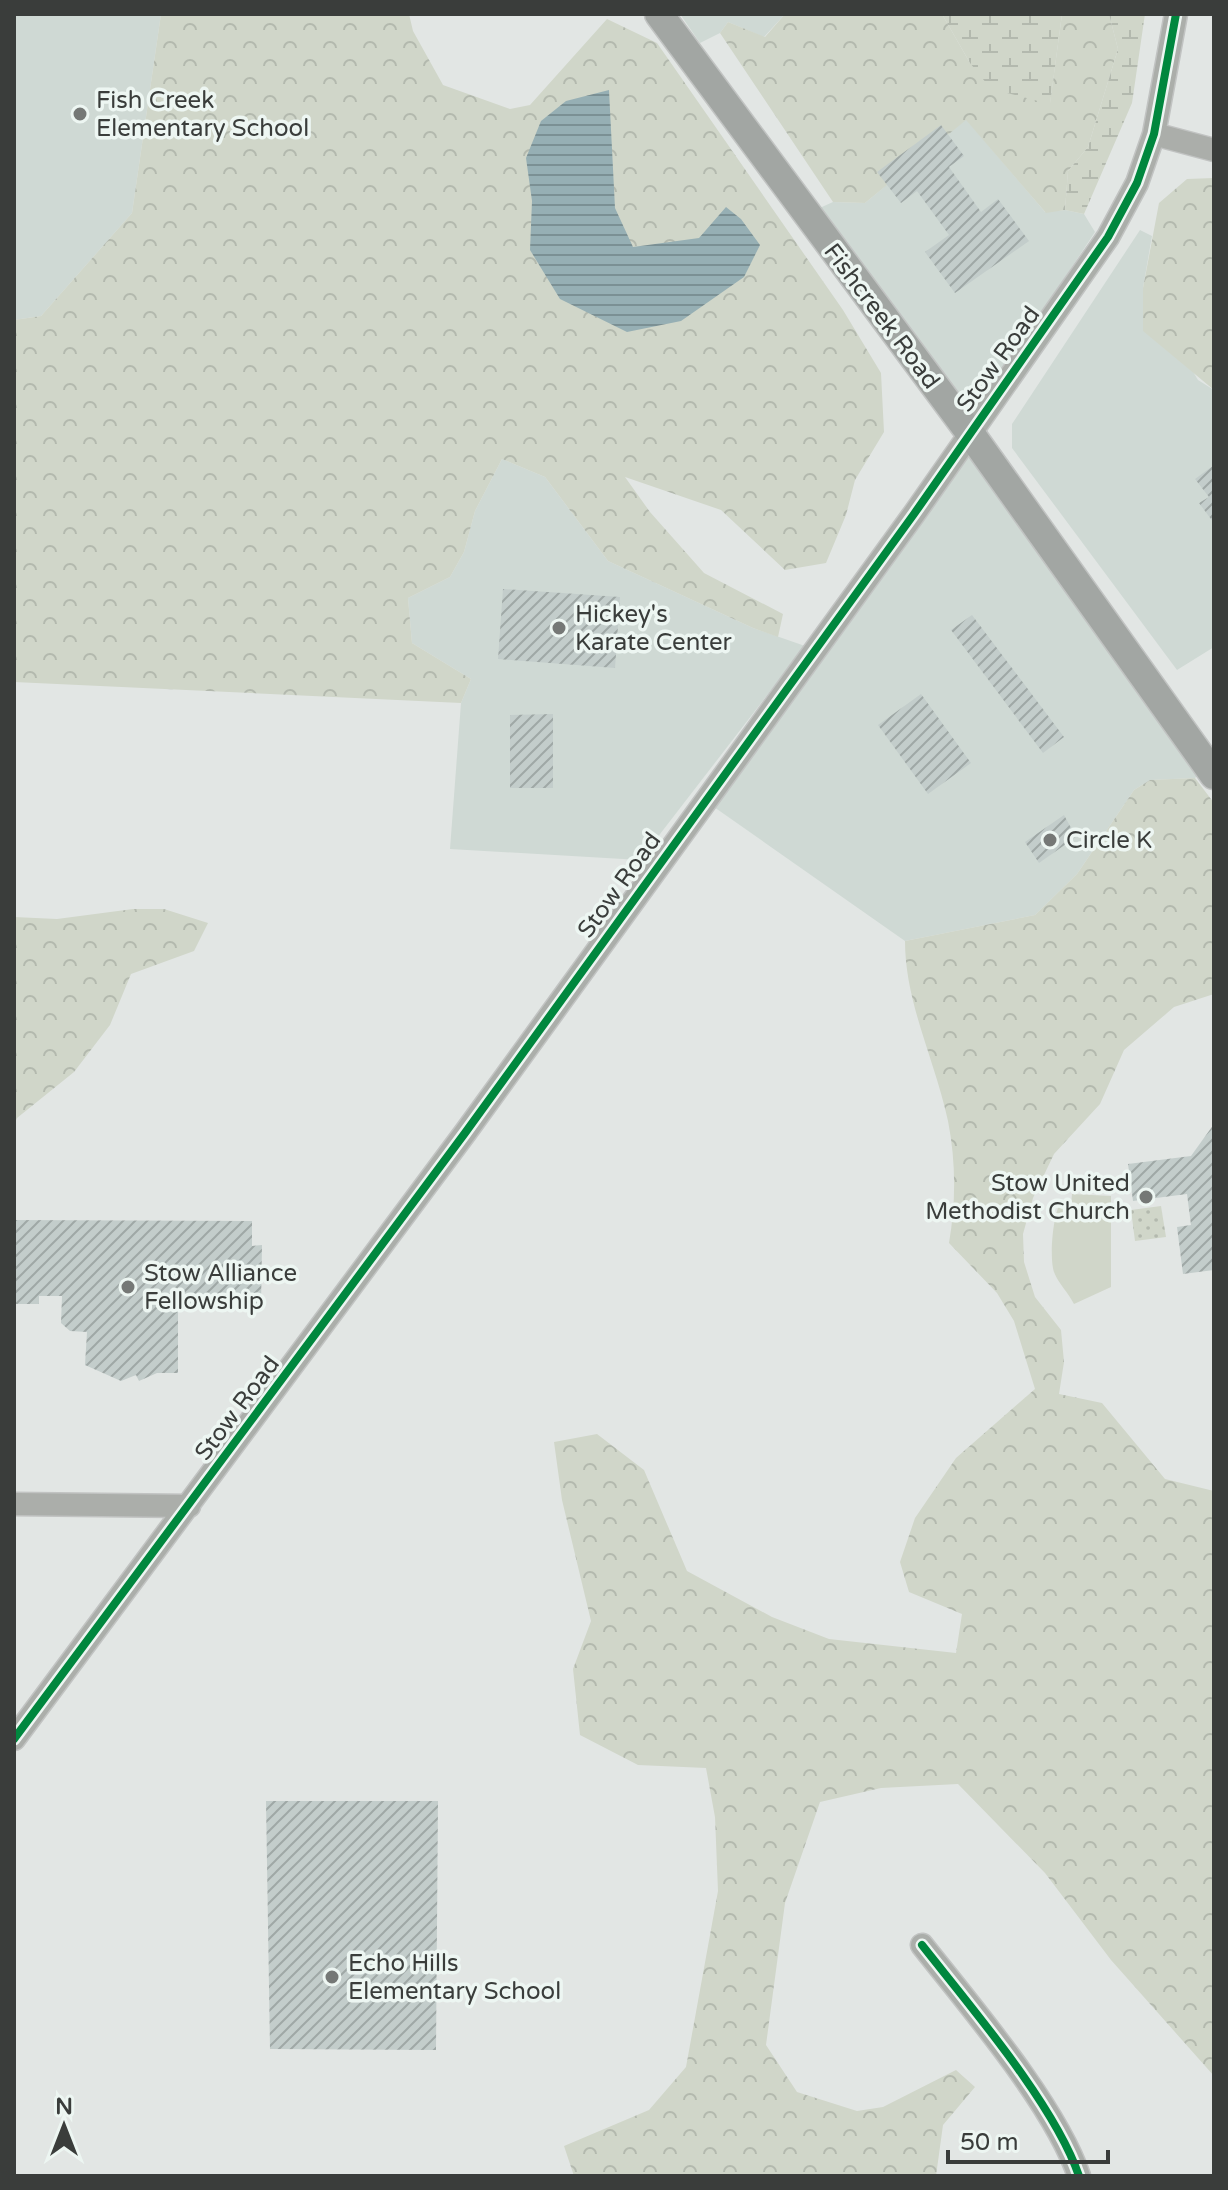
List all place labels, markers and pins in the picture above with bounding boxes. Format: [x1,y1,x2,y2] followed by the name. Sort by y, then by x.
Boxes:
[96,86,309,143] place label: Fish Creek Elementary School
[71,105,89,123] marker: Fish Creek Elementary School
[575,600,733,657] place label: Hickey's Karate Center
[550,619,568,637] marker: Hickey's Karate Center
[1066,826,1152,855] place label: Circle K
[1041,831,1059,849] marker: Circle K
[925,1169,1130,1226] place label: Stow United Methodist Church
[1137,1188,1155,1206] marker: Stow United Methodist Church
[144,1259,297,1316] place label: Stow Alliance Fellowship
[119,1278,137,1296] marker: Stow Alliance Fellowship
[348,1949,561,2006] place label: Echo Hills Elementary School
[323,1968,341,1986] marker: Echo Hills Elementary School

